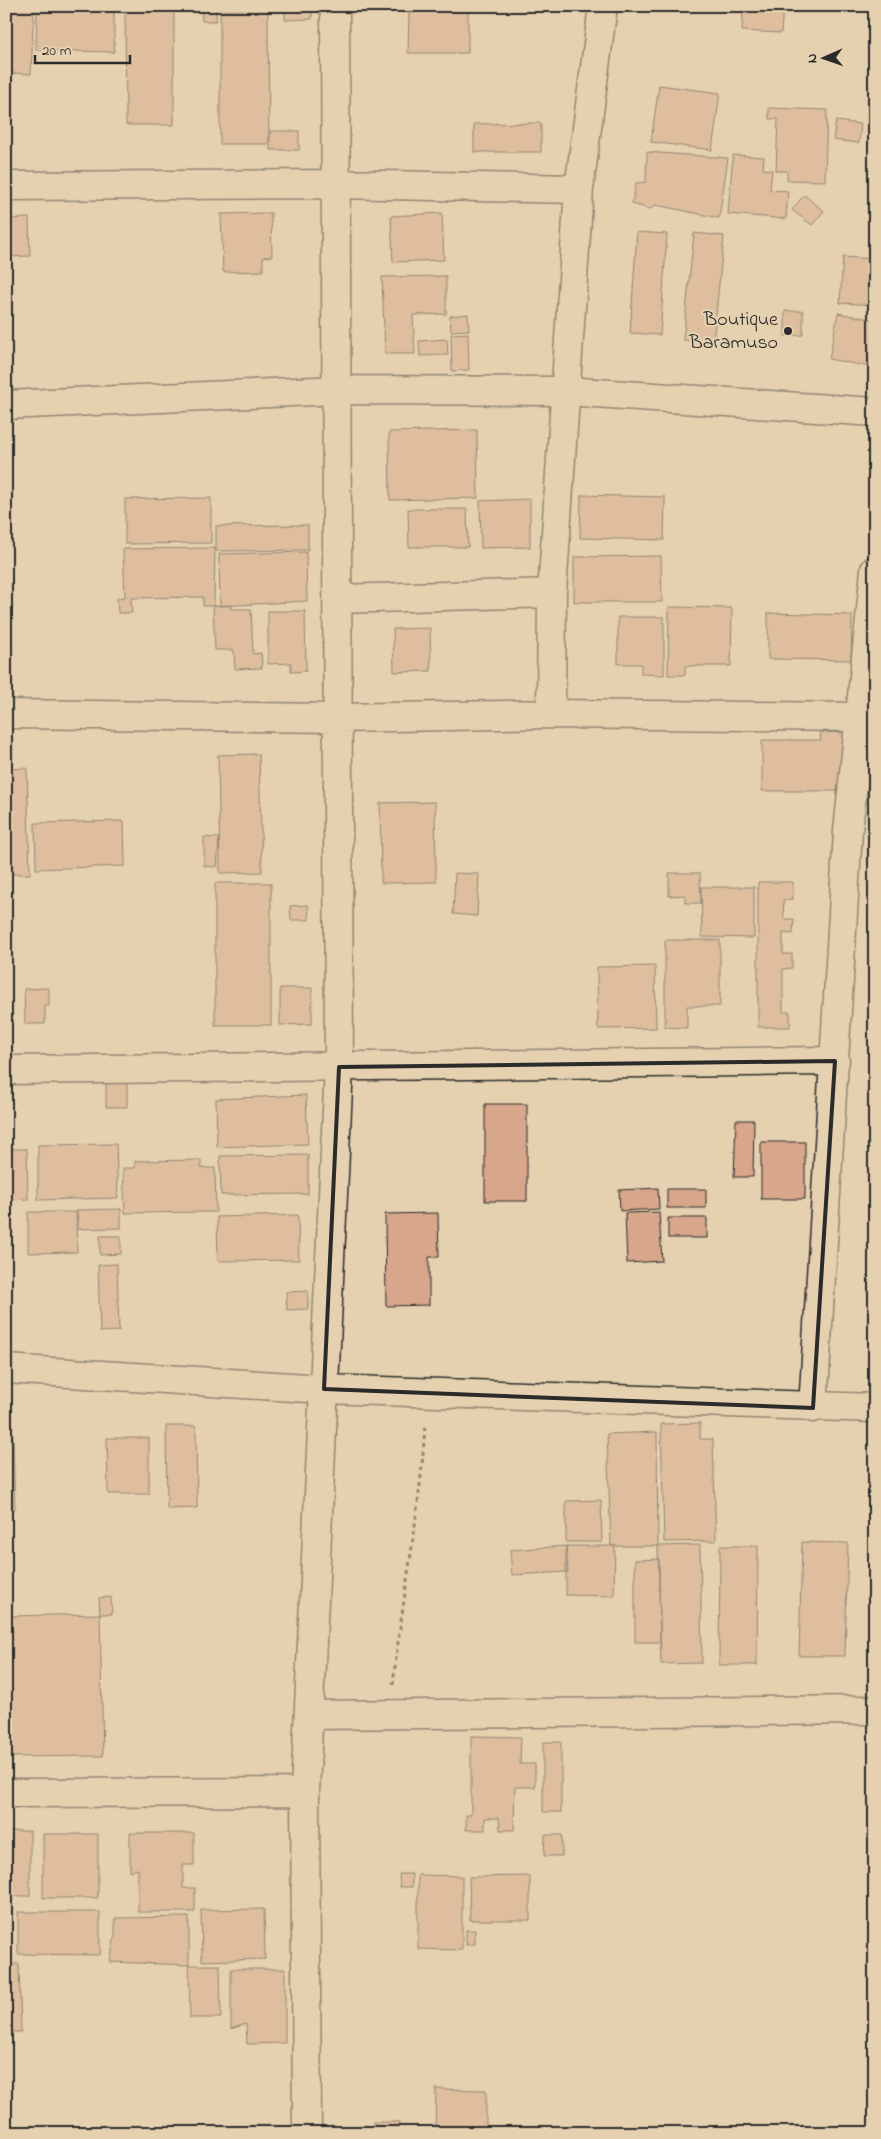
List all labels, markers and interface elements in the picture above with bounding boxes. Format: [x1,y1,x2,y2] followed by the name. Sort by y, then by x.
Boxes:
[35,32,130,64] scale bar
[798,32,848,82] north arrow
[42,40,72,62] text: 20 m
[802,53,823,63] text: N
[688,306,778,358] place label: Boutique Baramuso
[782,325,794,337] marker: Boutique Baramuso

